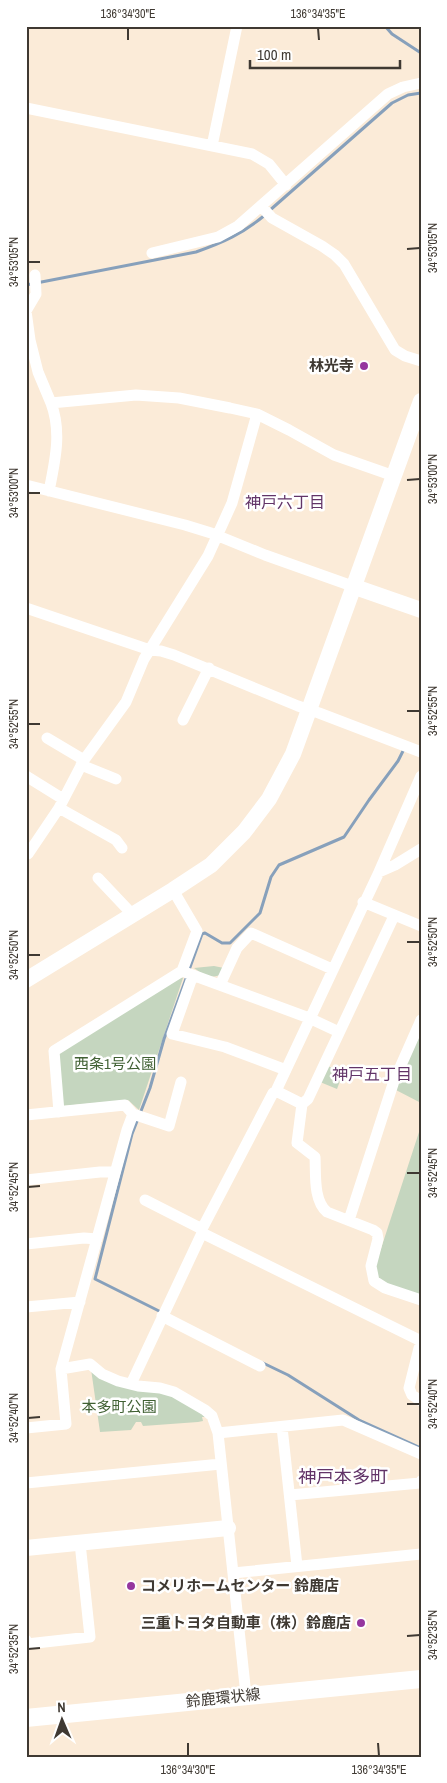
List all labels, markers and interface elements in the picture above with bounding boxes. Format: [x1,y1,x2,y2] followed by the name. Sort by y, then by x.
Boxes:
[100,6,156,22] text: 136°34'30"E
[290,6,346,22] text: 136°34'35"E
[250,38,400,70] scale bar
[257,44,291,65] text: 100 m
[425,223,441,273] text: 34°53'05"N
[6,237,22,287] text: 34°53'05"N
[309,355,354,376] place label: 林光寺
[358,360,370,372] marker: 林光寺
[425,454,441,504] text: 34°53'00"N
[6,468,22,518] text: 34°53'00"N
[245,491,325,513] district label: 神戸六丁目
[425,686,441,736] text: 34°52'55"N
[6,699,22,749] text: 34°52'55"N
[425,917,441,967] text: 34°52'50"N
[6,930,22,980] text: 34°52'50"N
[74,1053,156,1074] park label: 西条1号公園
[332,1063,412,1085] district label: 神戸五丁目
[425,1148,441,1198] text: 34°52'45"N
[6,1162,22,1212] text: 34°52'45"N
[425,1379,441,1429] text: 34°52'40"N
[6,1393,22,1443] text: 34°52'40"N
[81,1396,157,1417] park label: 本多町公園
[298,1464,388,1489] district label: 神戸本多町
[141,1575,339,1596] place label: コメリホームセンター 鈴鹿店
[125,1580,137,1592] marker: コメリホームセンター 鈴鹿店
[425,1610,441,1660] text: 34°52'35"N
[141,1612,351,1633] place label: 三重トヨタ自動車（株）鈴鹿店
[355,1617,367,1629] marker: 三重トヨタ自動車（株）鈴鹿店
[6,1624,22,1674] text: 34°52'35"N
[185,1683,261,1712] street label: 鈴鹿環状線
[38,1696,88,1746] north arrow
[57,1698,66,1716] text: N
[160,1762,216,1778] text: 136°34'30"E
[351,1762,407,1778] text: 136°34'35"E

